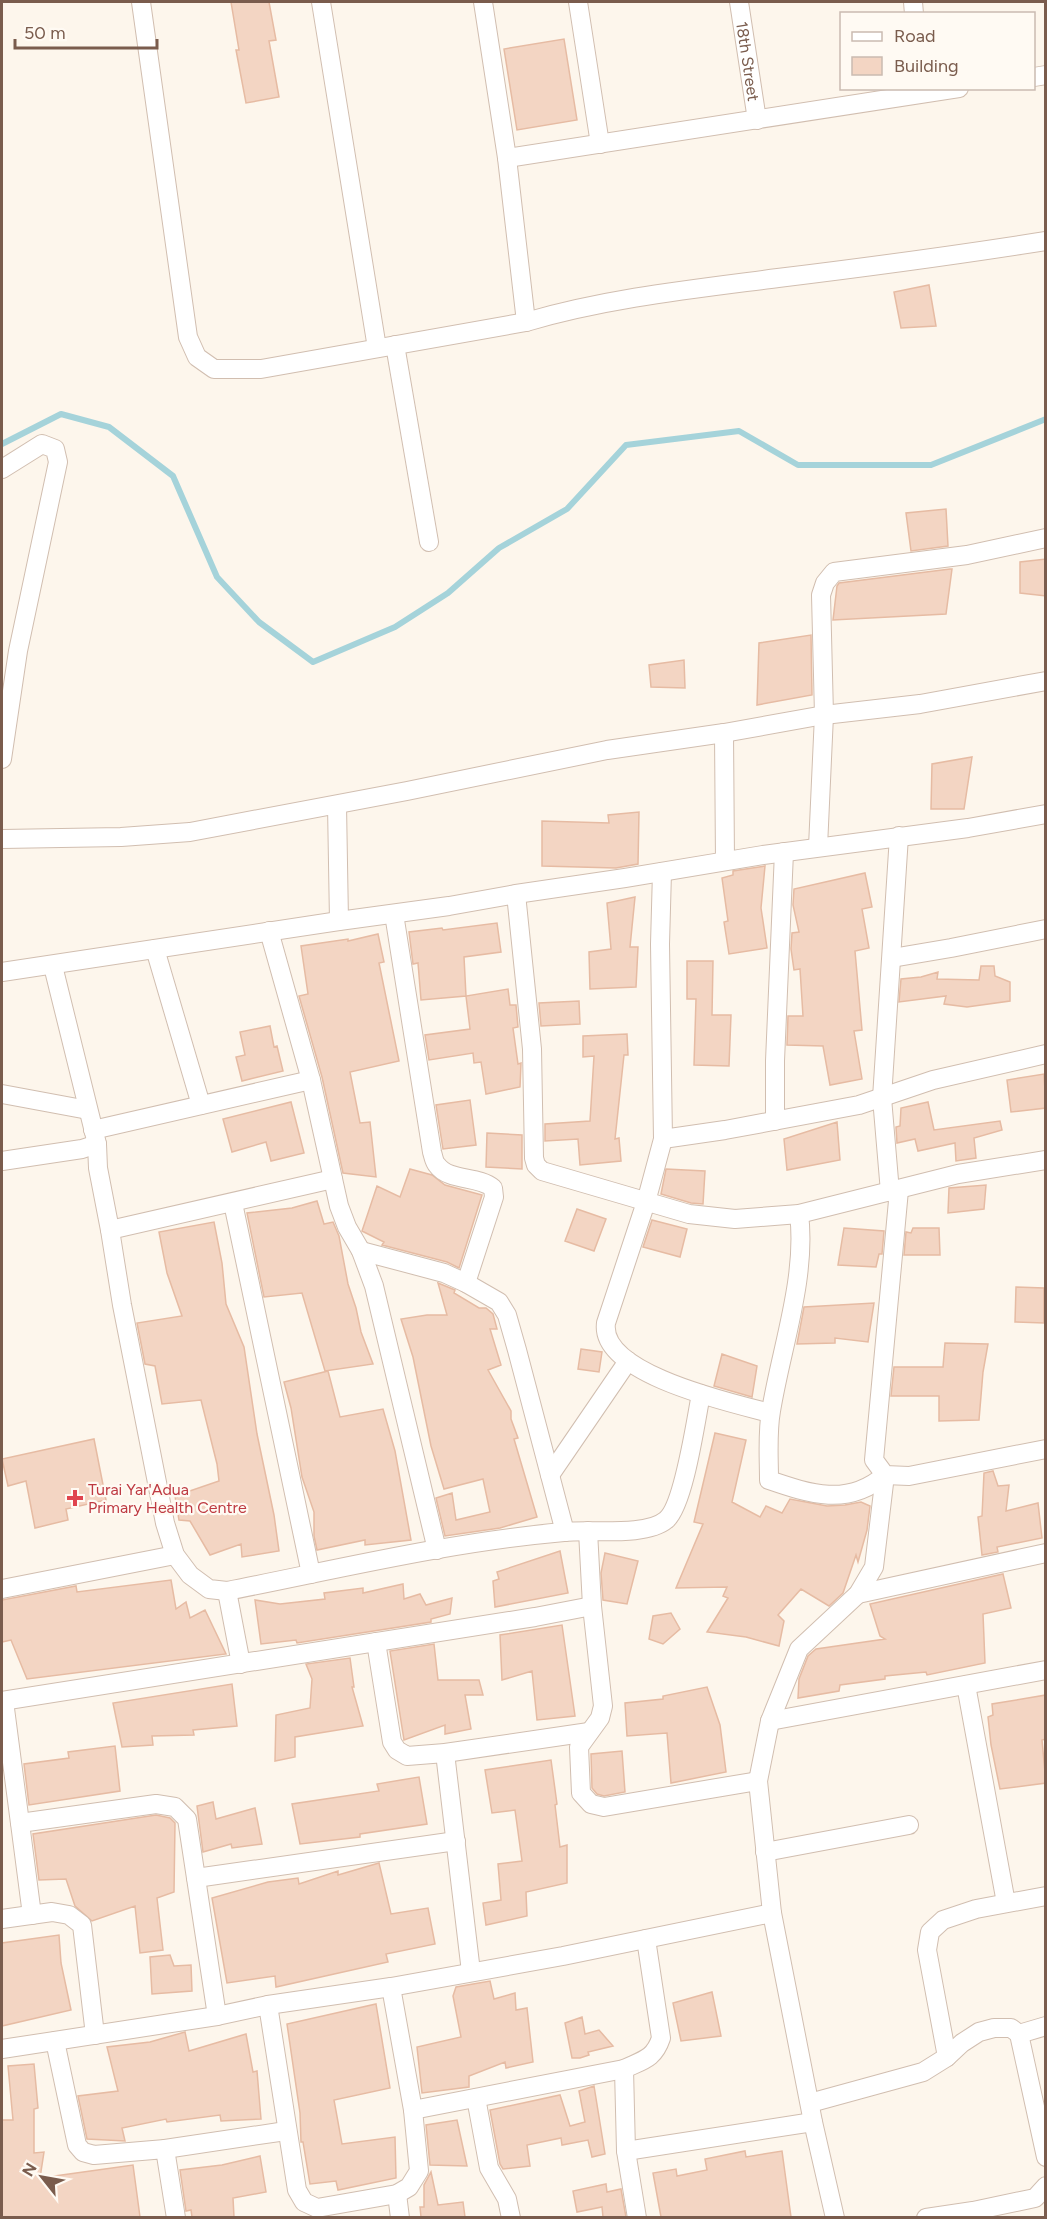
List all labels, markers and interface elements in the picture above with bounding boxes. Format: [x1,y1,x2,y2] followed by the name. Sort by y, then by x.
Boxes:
[15,12,158,50] scale bar
[840,12,1035,90] legend
[732,20,763,102] street label: 18th Street
[24,22,66,44] text: 50 m
[894,25,935,47] text: Road
[894,55,959,77] text: Building
[88,1480,247,1517] place label: Turai Yar'Adua Primary Health Centre
[66,1489,84,1507] marker: Turai Yar'Adua Primary Health Centre
[12,2147,72,2207] north arrow
[18,2159,41,2180] text: N

